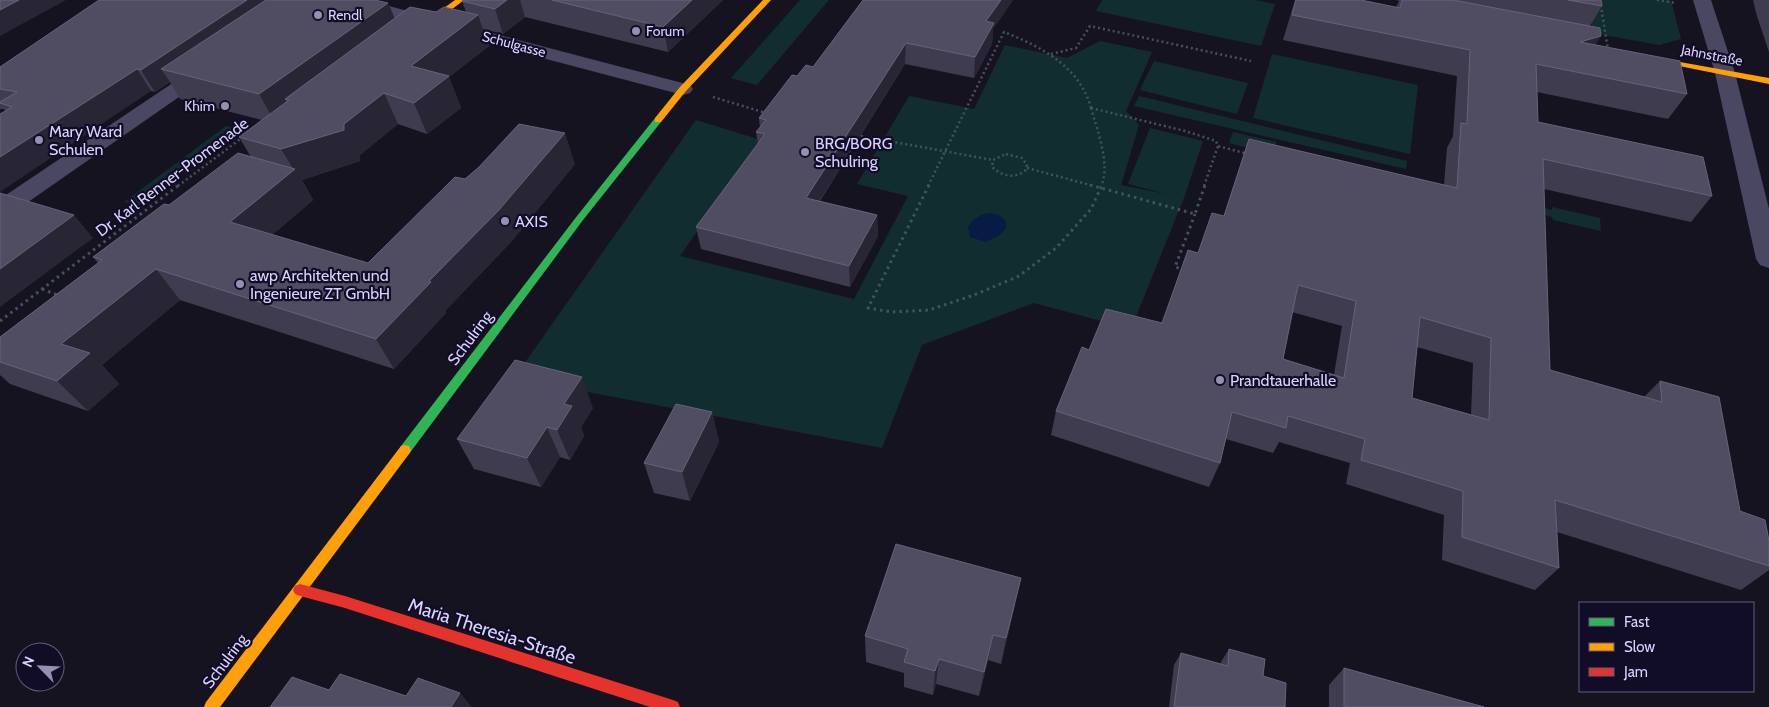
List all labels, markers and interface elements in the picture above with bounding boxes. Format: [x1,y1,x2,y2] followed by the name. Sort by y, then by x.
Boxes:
[328,6,363,24] place label: Rendl
[312,9,324,21] marker: Rendl
[646,22,684,40] place label: Forum
[630,25,642,37] marker: Forum
[480,27,548,61] street label: Schulgasse
[1679,40,1744,70] street label: Jahnstraße
[184,97,215,115] place label: Khim
[219,100,231,112] marker: Khim
[92,113,252,241] street label: Dr. Karl Renner-Promenade
[49,122,122,159] place label: Mary Ward Schulen
[33,134,45,146] marker: Mary Ward Schulen
[815,134,892,171] place label: BRG/BORG Schulring
[799,146,811,158] marker: BRG/BORG Schulring
[515,212,548,231] place label: AXIS
[499,215,511,227] marker: AXIS
[250,266,390,303] place label: awp Architekten und Ingenieure ZT GmbH
[234,278,246,290] marker: awp Architekten und Ingenieure ZT GmbH
[444,306,497,369] street label: Schulring
[1230,371,1336,390] place label: Prandtauerhalle
[1214,374,1226,386] marker: Prandtauerhalle
[405,593,579,669] street label: Maria Theresia-Straße
[1579,602,1754,692] legend
[1624,613,1649,631] text: Fast
[199,629,252,692] street label: Schulring
[1624,638,1655,656] text: Slow
[15,642,65,692] north arrow
[18,654,38,670] text: N
[1623,663,1648,681] text: Jam

